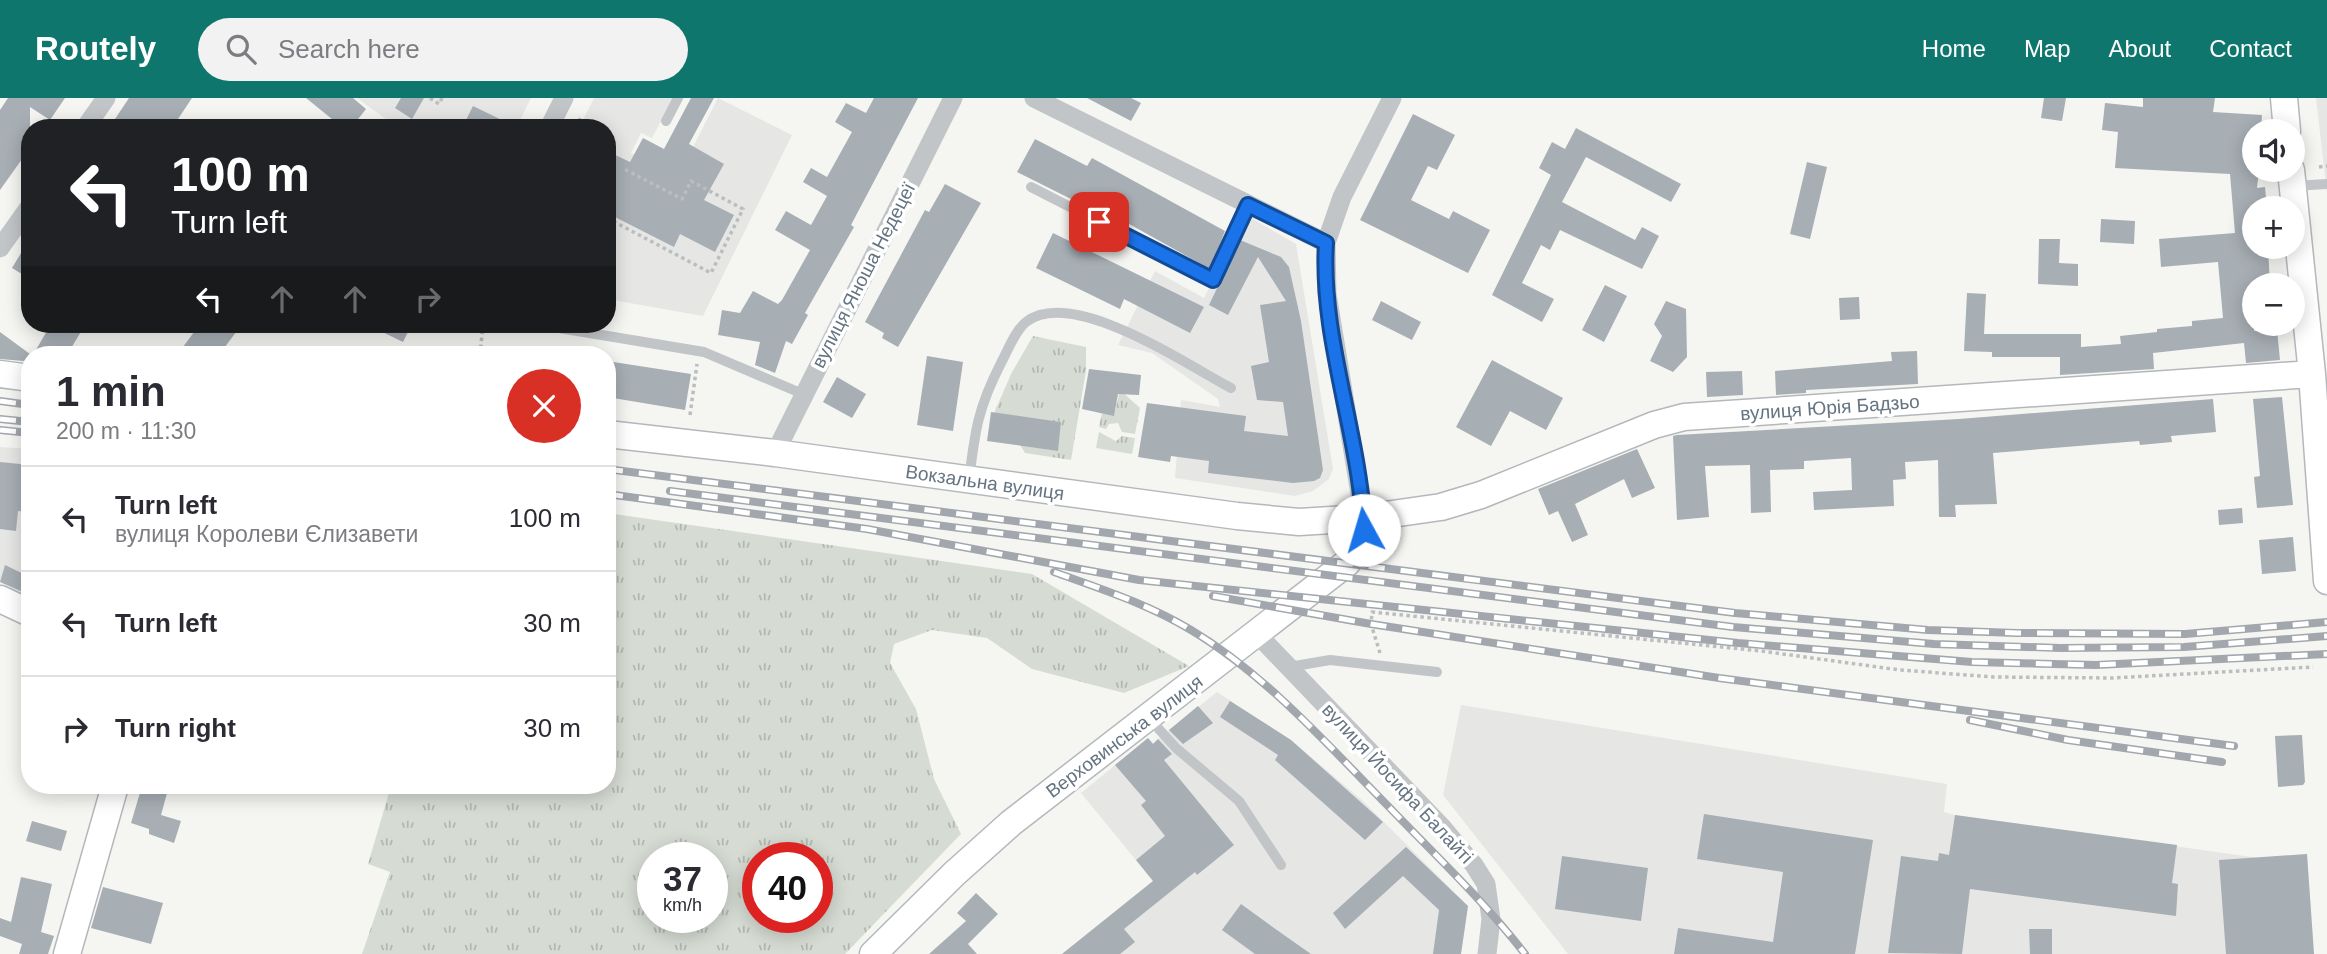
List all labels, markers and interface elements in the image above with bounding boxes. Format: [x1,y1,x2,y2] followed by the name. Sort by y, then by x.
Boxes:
[198,18,688,81] search box
[35,30,156,67] text: Routely
[222,30,260,68] icon: search
[278,34,420,64] text: Search here
[1922,35,1986,62] text: Home
[2024,35,2071,62] text: Map
[2109,35,2171,62] text: About
[2209,35,2292,62] text: Contact
[2242,119,2305,336] map controls
[2242,119,2305,182] button: sound
[56,147,147,238] icon: left
[171,147,310,201] text: 100 m
[808,179,920,371] street label: вулиця Яноша Недецеї
[1069,192,1129,252] pin
[2242,196,2305,259] button: +
[1080,203,1118,241] icon: arrive
[171,204,287,240] text: Turn left
[2242,273,2305,336] button: −
[190,280,228,318] icon: left
[263,280,301,318] icon: ahead
[336,280,374,318] icon: ahead
[409,280,447,318] icon: right
[56,368,166,415] text: 1 min
[507,369,581,443] button: close
[1740,391,1920,424] street label: вулиця Юрія Бадзьо
[56,418,196,444] text: 200 m · 11:30
[904,461,1066,504] street label: Вокзальна вулиця
[115,490,217,520] text: Turn left
[1327,493,1401,567] position arrow
[56,500,94,538] icon: left
[509,503,581,533] text: 100 m
[115,521,418,547] text: вулиця Королеви Єлизавети
[56,605,94,643] icon: left
[115,608,217,638] text: Turn left
[523,608,581,638] text: 30 m
[1042,671,1207,802] street label: Верховинська вулиця
[1318,699,1477,868] street label: вулиця Йосифа Балайті
[56,710,94,748] icon: right
[115,713,236,743] text: Turn right
[523,713,581,743] text: 30 m
[742,842,833,933] speed limit sign: 40
[663,859,702,898] text: 37
[663,895,702,915] text: km/h

